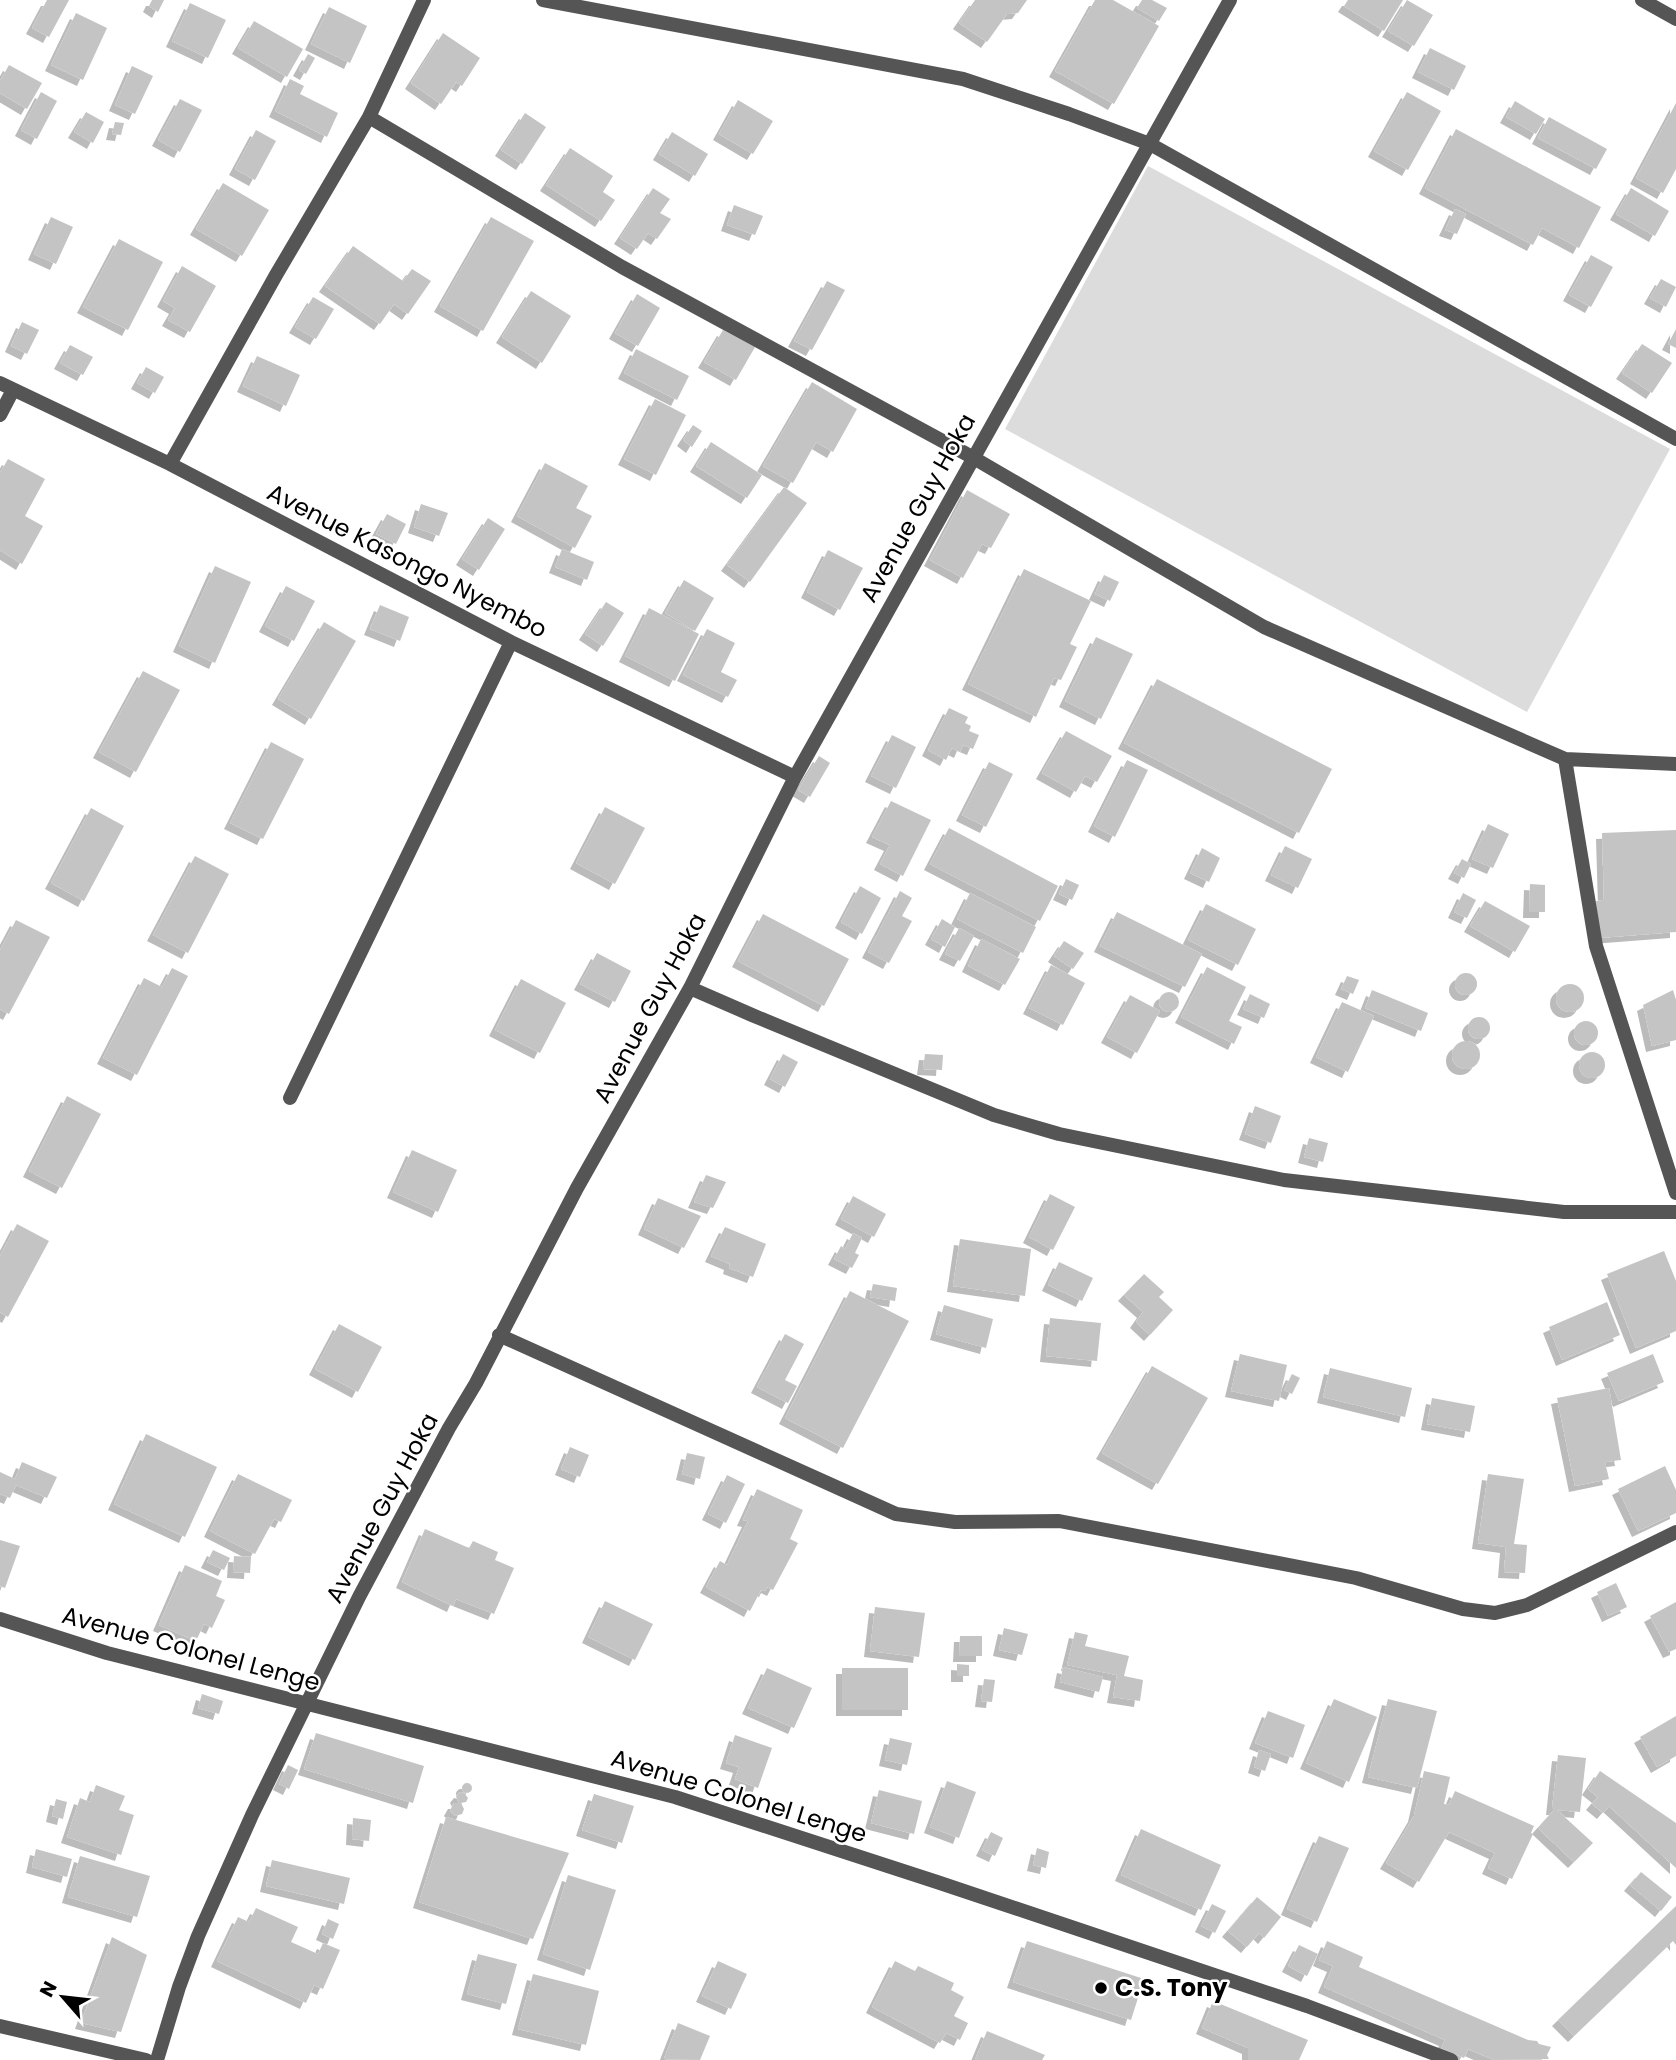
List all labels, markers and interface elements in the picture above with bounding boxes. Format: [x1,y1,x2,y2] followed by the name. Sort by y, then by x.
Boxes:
[852,407,983,608] street label: Avenue Guy Hoka
[262,475,553,646] street label: Avenue Kasongo Nyembo
[585,907,714,1109] street label: Avenue Guy Hoka
[317,1407,446,1609] street label: Avenue Guy Hoka
[58,1598,324,1699] street label: Avenue Colonel Lenge
[607,1741,871,1850] street label: Avenue Colonel Lenge
[28,1962,98,2032] north arrow
[1115,1971,1228,2004] place label: C.S. Tony
[33,1977,64,2002] text: N
[1093,1980,1109,1996] marker: C.S. Tony

